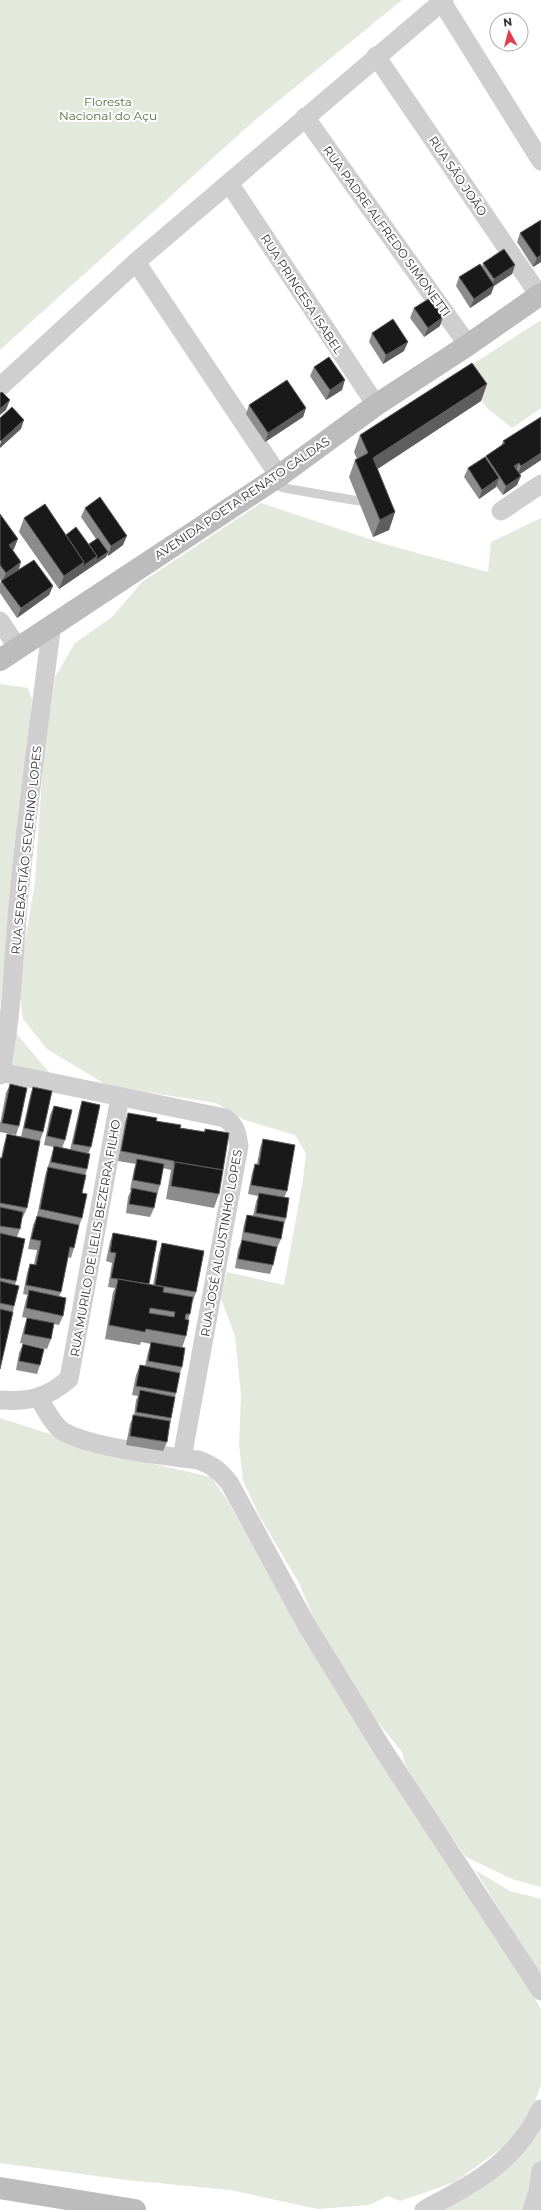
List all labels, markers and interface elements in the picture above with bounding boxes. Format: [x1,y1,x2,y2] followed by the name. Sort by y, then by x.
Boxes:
[489,12,529,52] north arrow
[503,15,513,30] text: N
[59,94,157,123] park label: Floresta Nacional do Açu
[426,133,490,219] street label: RUA SÃO JOÃO
[320,143,454,319] street label: RUA PADRE ALFREDO SIMONETTI
[258,231,346,357] street label: RUA PRINCESA ISABEL
[151,433,333,563] street label: AVENIDA POETA RENATO CALDAS
[8,745,44,955] street label: RUA SEBASTIÃO SEVERINO LOPES
[67,1118,123,1358] street label: RUA MURILO DE LELIS BEZERRA FILHO
[197,1148,245,1338] street label: RUA JOSÉ ALGUSTINHO LOPES

